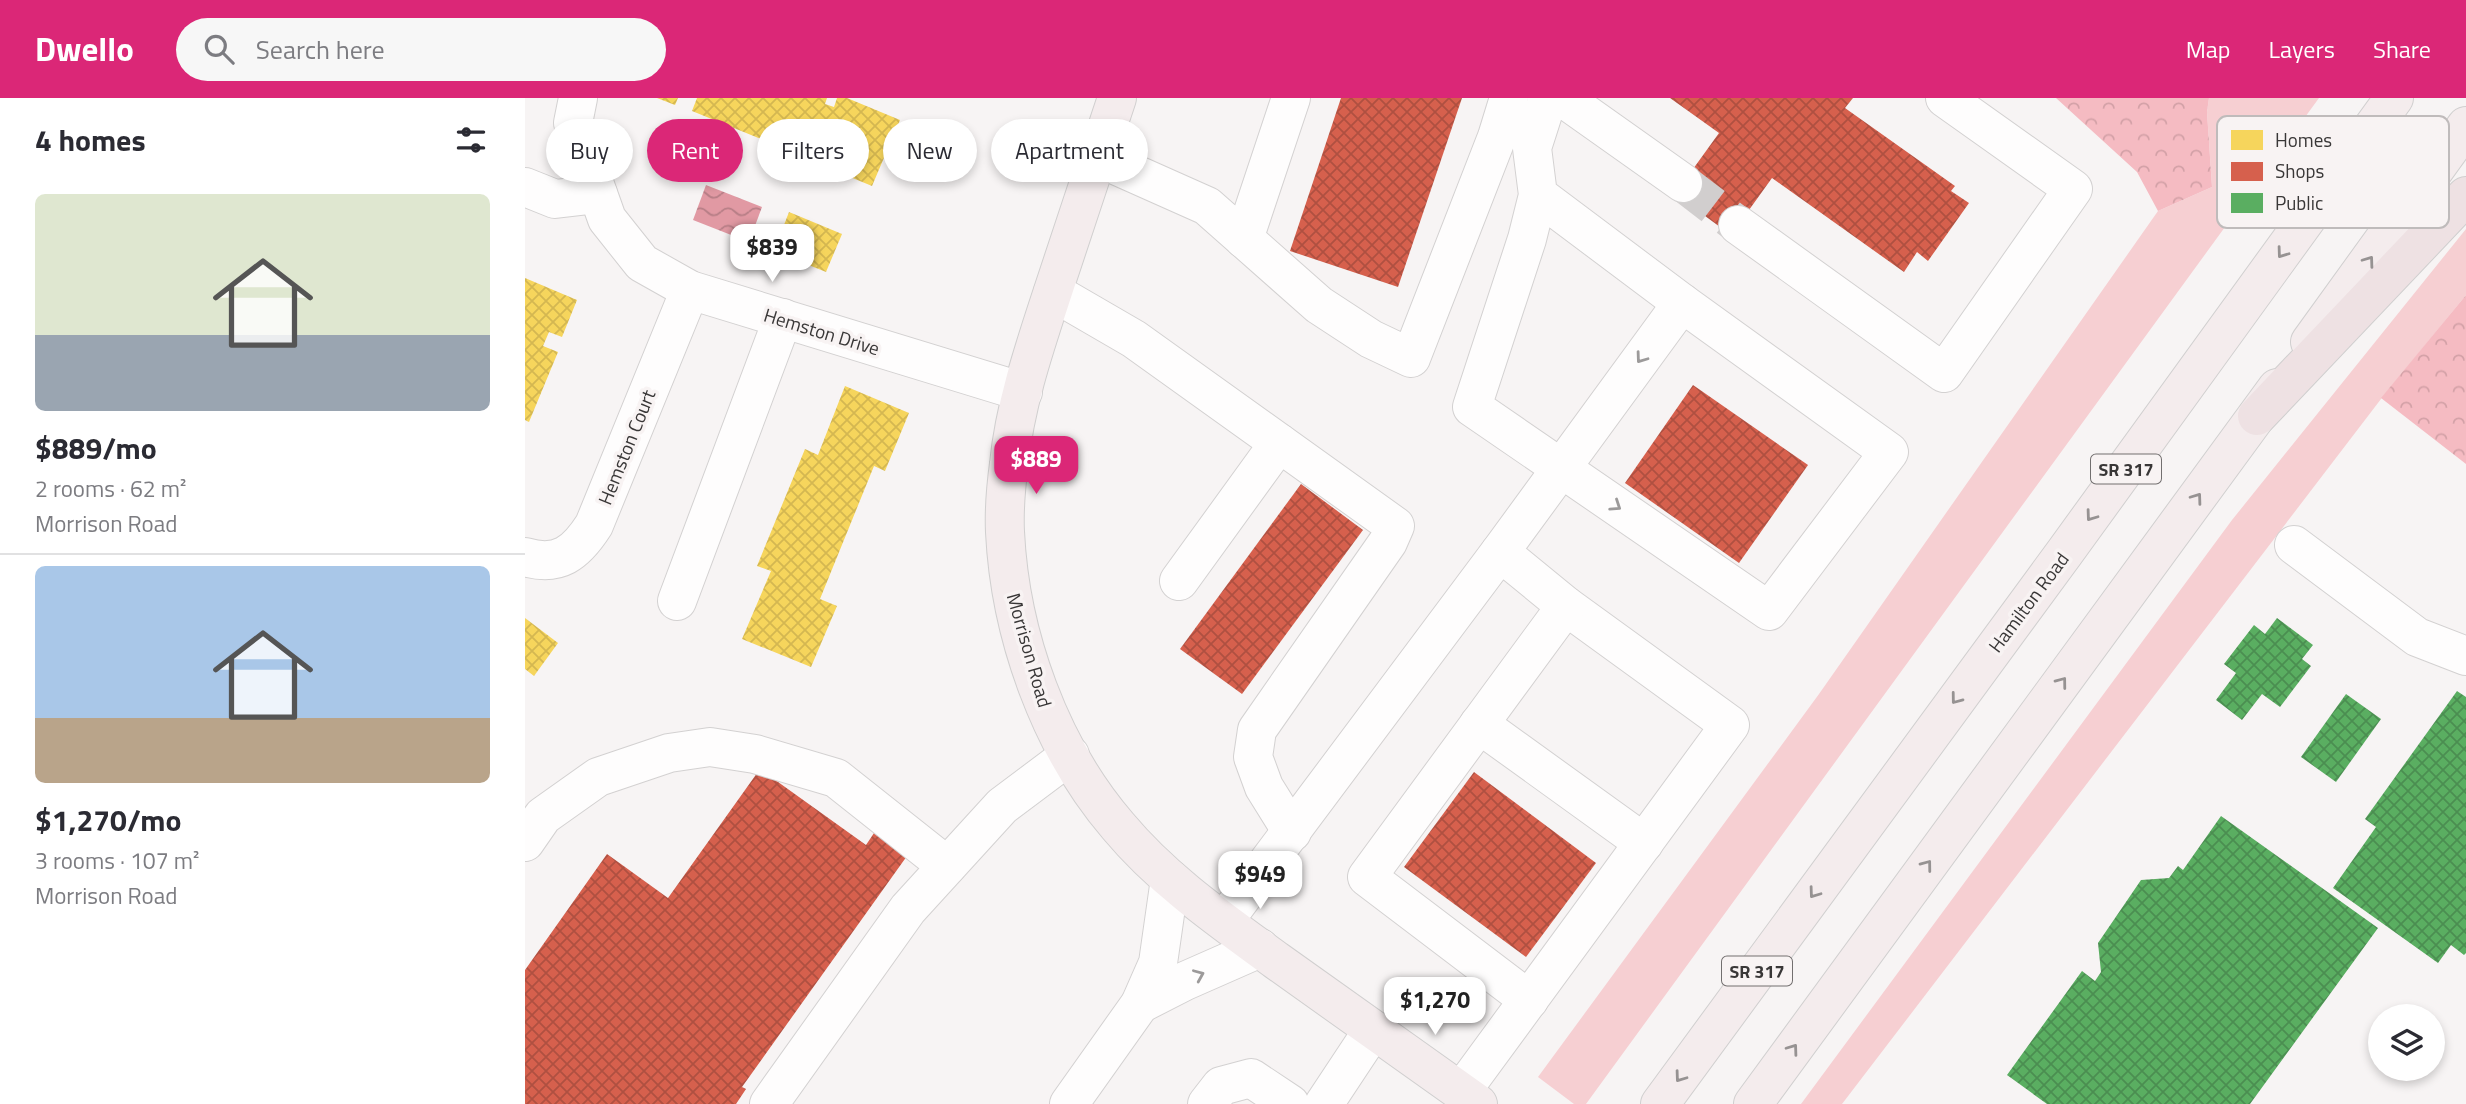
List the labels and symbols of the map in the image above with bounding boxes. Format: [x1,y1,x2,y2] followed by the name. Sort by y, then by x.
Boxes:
[2217,116,2449,228] legend
[2275,125,2332,154] text: Homes
[2275,156,2325,185] text: Shops
[2275,188,2323,217] text: Public
[731,225,813,284] pin: $839
[2278,245,2290,258] one-way arrow
[2360,256,2373,269] one-way arrow
[761,300,883,362] street label: Hemston Drive
[1637,350,1649,363] one-way arrow
[590,385,662,509] street label: Hemston Court
[995,436,1077,496] pin: $889
[2091,454,2161,484] road number: SR 317
[2188,493,2201,506] one-way arrow
[1608,498,1621,510] one-way arrow
[2087,508,2099,521] one-way arrow
[1981,546,2075,658] street label: Hamilton Road
[1000,589,1060,711] street label: Morrison Road
[2054,677,2066,690] one-way arrow
[1952,691,1964,704] one-way arrow
[1219,852,1301,911] pin: $949
[1918,860,1931,872] one-way arrow
[1809,885,1822,898] one-way arrow
[1722,956,1792,986] road number: SR 317
[1193,969,1205,983] one-way arrow
[1378,978,1492,1037] pin: $1,270
[1785,1044,1797,1057] one-way arrow
[1676,1069,1688,1081] one-way arrow

